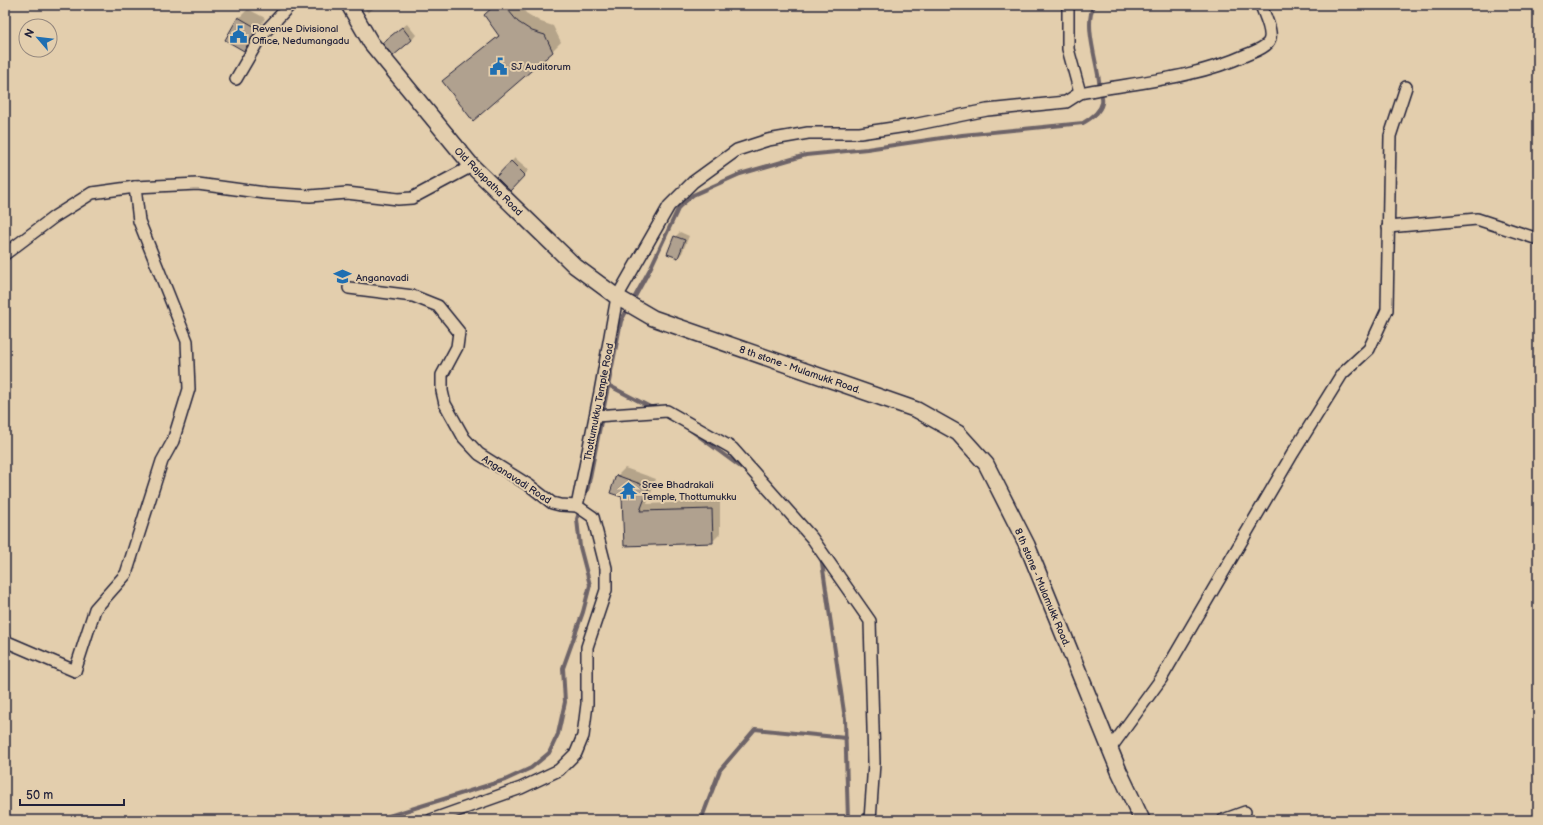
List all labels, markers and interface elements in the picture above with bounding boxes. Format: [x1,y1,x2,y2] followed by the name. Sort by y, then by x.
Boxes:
[18,18,58,58] north arrow
[252,23,349,47] place label: Revenue Divisional Office, Nedumangadu
[229,24,249,44] public building icon: Revenue Divisional Office, Nedumangadu
[22,27,37,40] text: N
[488,56,508,76] public building icon: SJ Auditorum
[511,61,571,73] place label: SJ Auditorum
[452,145,525,219] street label: Old Rajapatha Road
[333,267,353,287] school or university icon: Anganavadi
[356,272,409,284] place label: Anganavadi
[582,342,616,462] street label: Thottumukku Temple Road
[737,344,862,396] street label: 8 th stone - Mulamukk Road.
[480,453,553,507] street label: Anganavadi Road
[642,479,737,503] place label: Sree Bhadrakali Temple, Thottumukku
[619,480,639,500] temple icon: Sree Bhadrakali Temple, Thottumukku
[1012,526,1073,648] street label: 8 th stone - Mulamukk Road.
[20,781,124,807] scale bar
[26,788,53,803] text: 50 m

